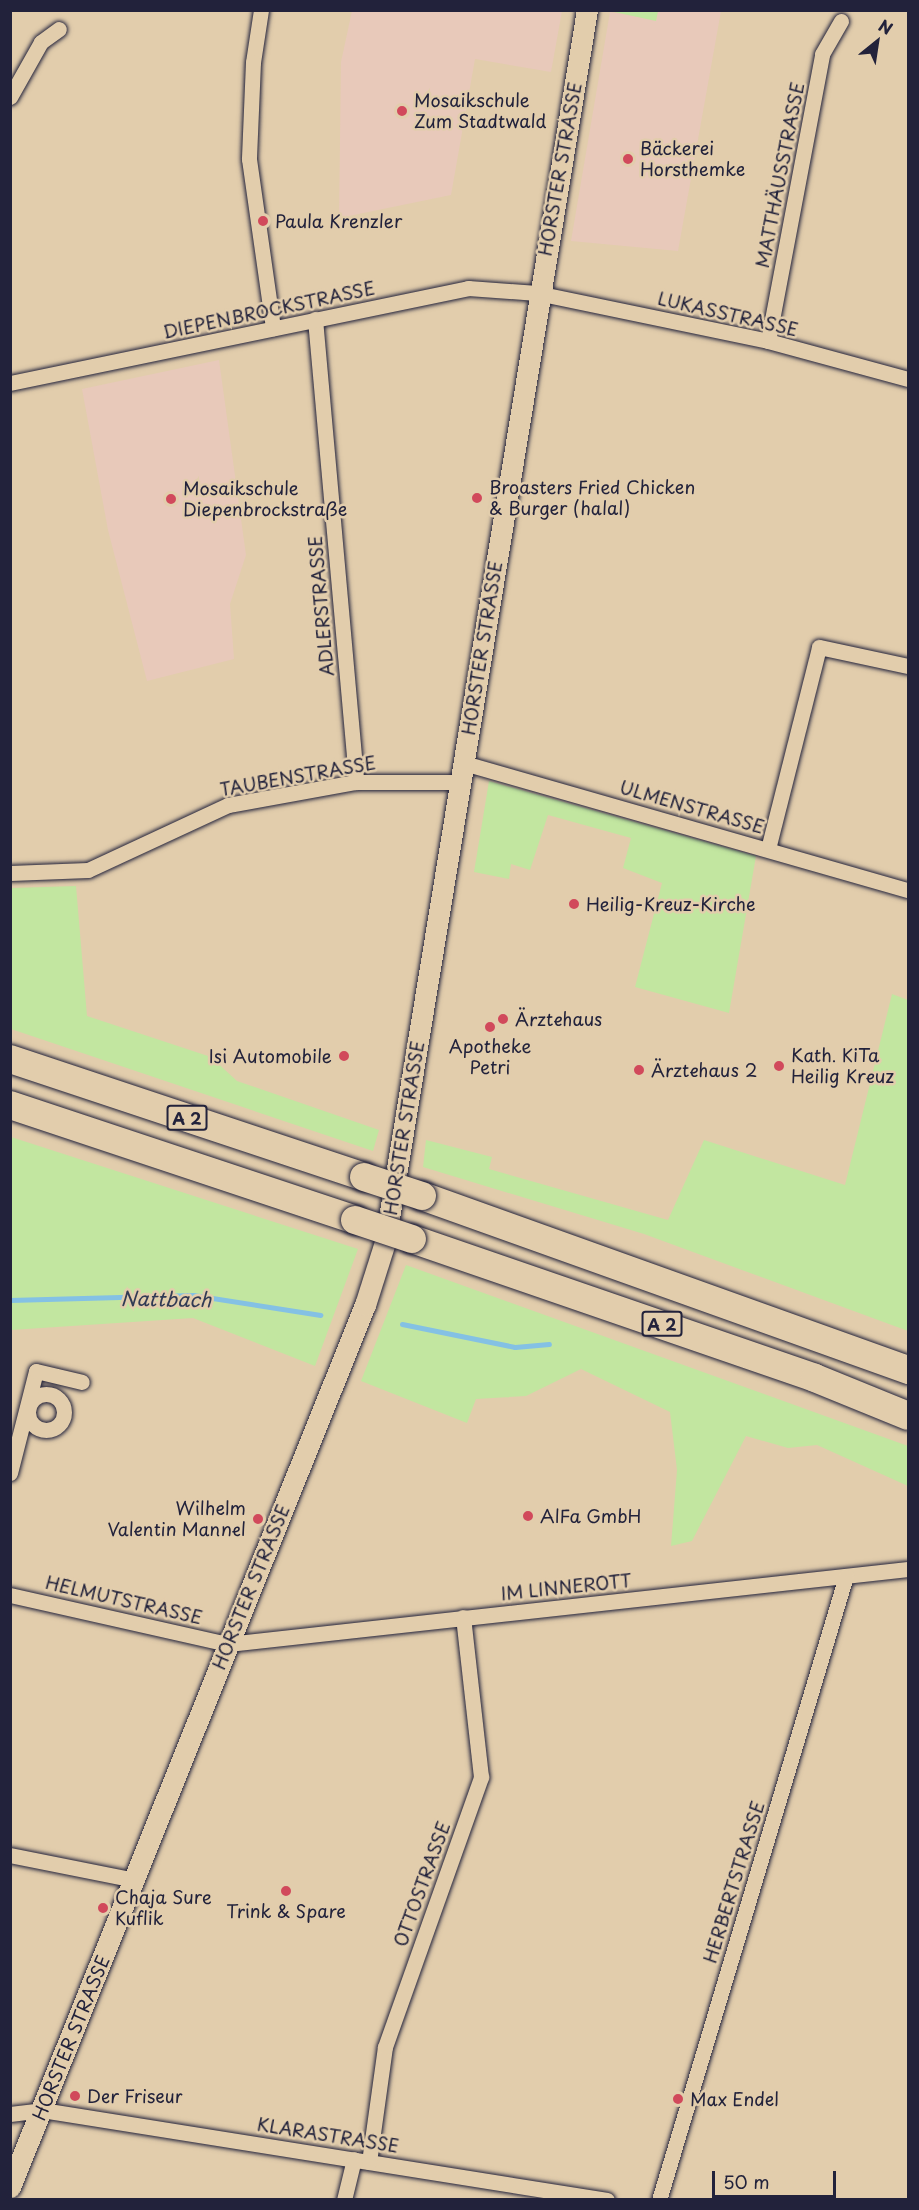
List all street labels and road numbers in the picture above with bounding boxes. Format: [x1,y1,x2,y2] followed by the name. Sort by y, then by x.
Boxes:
[534,80,586,258] street label: HORSTER STRASSE
[751,80,809,270] street label: MATTHÄUSSTRASSE
[161,277,377,343] street label: DIEPENBROCKSTRASSE
[656,287,800,341] street label: LUKASSTRASSE
[304,535,338,677] street label: ADLERSTRASSE
[457,559,507,737] street label: HORSTER STRASSE
[218,752,378,800] street label: TAUBENSTRASSE
[617,776,767,838] street label: ULMENSTRASSE
[379,1039,429,1217] street label: HORSTER STRASSE
[166,1105,208,1131] road number: A 2
[641,1311,683,1337] road number: A 2
[208,1501,294,1673] street label: HORSTER STRASSE
[499,1569,633,1605] street label: IM LINNEROTT
[43,1571,205,1629] street label: HELMUTSTRASSE
[699,1798,769,1966] street label: HERBERTSTRASSE
[389,1818,455,1950] street label: OTTOSTRASSE
[28,1952,114,2124] street label: HORSTER STRASSE
[256,2113,400,2157] street label: KLARASTRASSE

